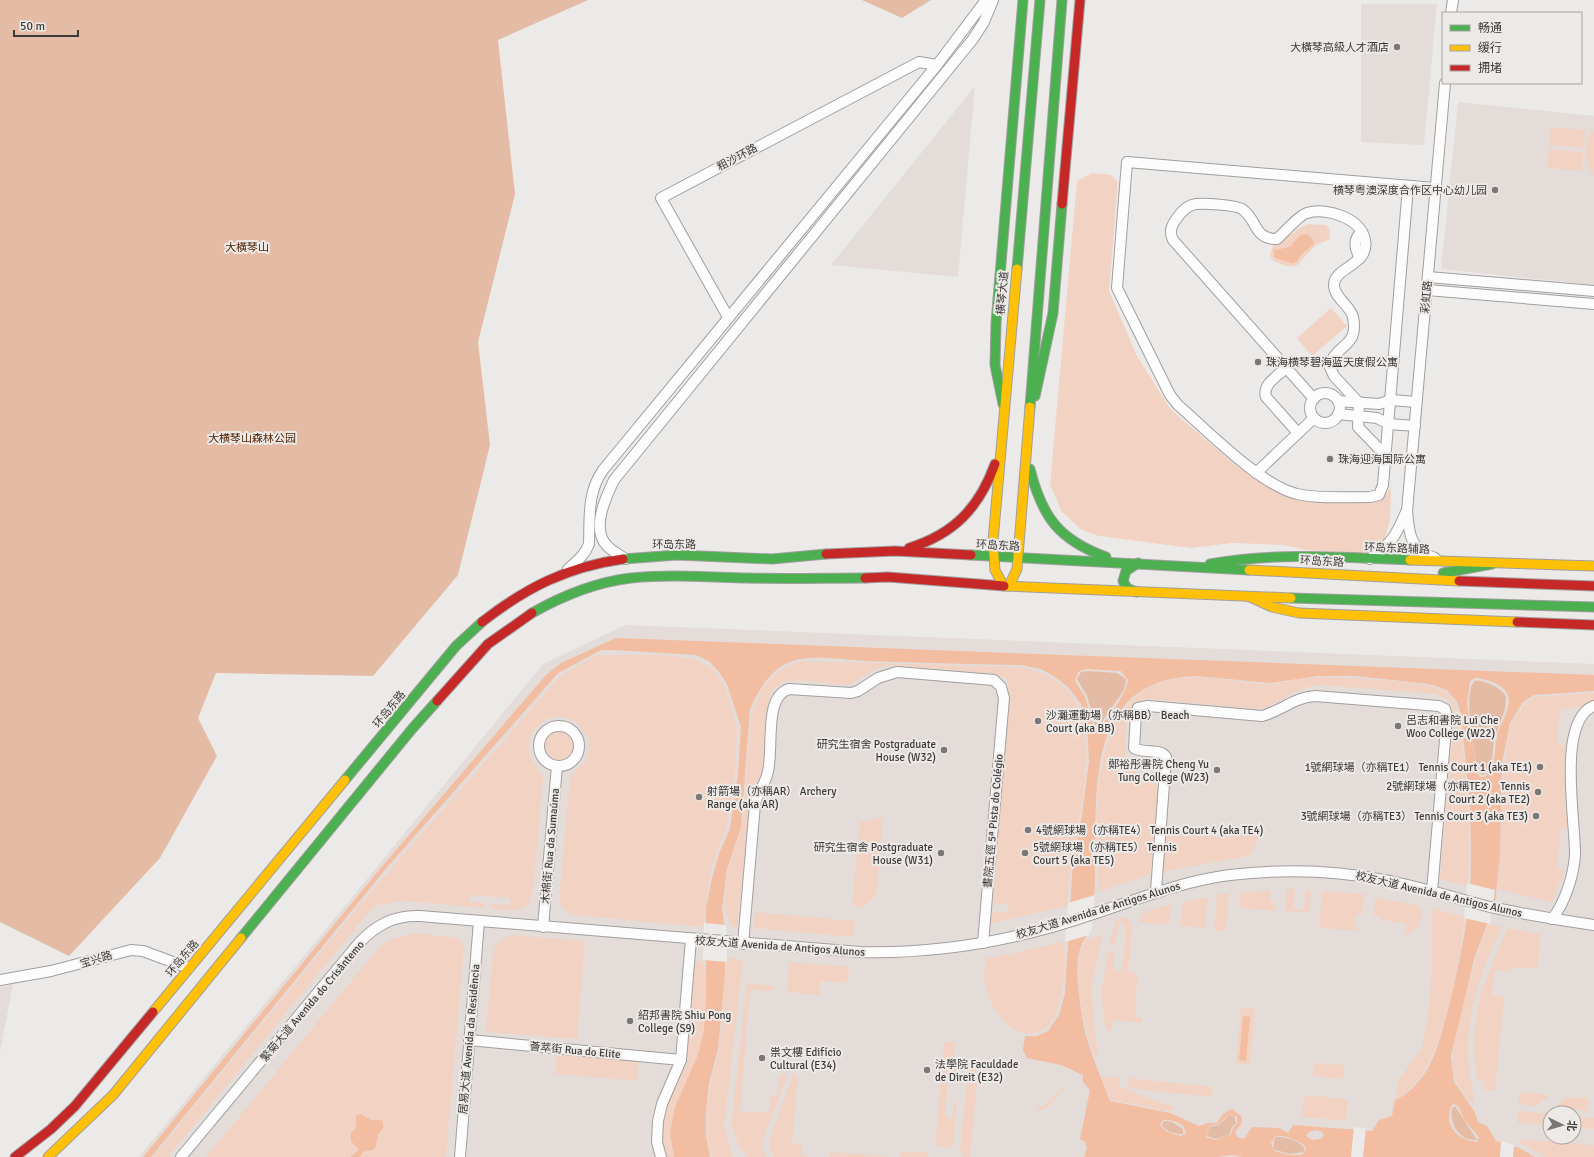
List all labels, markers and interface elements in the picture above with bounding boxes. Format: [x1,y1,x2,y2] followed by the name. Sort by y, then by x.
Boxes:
[14,12,78,38] scale bar
[1442,12,1582,84] legend
[20,19,45,34] text: 50 m
[1478,21,1502,36] text: 畅通
[1290,41,1389,54] place label: 大橫琴高級人才酒店
[1478,41,1502,56] text: 缓行
[1392,42,1402,52] marker: 大橫琴高級人才酒店
[1478,61,1502,76] text: 拥堵
[715,141,760,174] street label: 粗沙环路
[1333,184,1487,197] place label: 横琴粤澳深度合作区中心幼儿园
[1490,185,1500,195] marker: 横琴粤澳深度合作区中心幼儿园
[225,241,269,254] park label: 大橫琴山
[994,271,1011,316] street label: 横琴大道
[1419,280,1434,314] street label: 彩虹路
[1266,356,1398,369] place label: 珠海横琴碧海蓝天度假公寓
[1253,357,1263,367] marker: 珠海横琴碧海蓝天度假公寓
[208,432,296,445] park label: 大横琴山森林公园
[1338,453,1426,466] place label: 珠海迎海国际公寓
[1325,454,1335,464] marker: 珠海迎海国际公寓
[652,538,696,551] street label: 环岛东路
[976,538,1020,553] street label: 环岛东路
[1364,541,1430,556] street label: 环岛东路辅路
[1300,554,1344,569] street label: 环岛东路
[370,688,408,731] street label: 环岛东路
[1046,709,1190,735] place label: 沙灘運動場（亦稱BB） Beach Court (aka BB)
[1406,714,1498,740] place label: 呂志和書院 Lui Che Woo College (W22)
[1033,716,1043,726] marker: 沙灘運動場（亦稱BB） Beach Court (aka BB)
[1393,721,1403,731] marker: 呂志和書院 Lui Che Woo College (W22)
[816,738,936,764] place label: 研究生宿舍 Postgraduate House (W32)
[939,745,949,755] marker: 研究生宿舍 Postgraduate House (W32)
[981,753,1006,889] street label: 書院五徑 5ª Pista do Colégio
[1108,758,1209,784] place label: 鄭裕彤書院 Cheng Yu Tung College (W23)
[1305,761,1532,774] place label: 1號網球場（亦稱TE1） Tennis Court 1 (aka TE1)
[1535,762,1545,772] marker: 1號網球場（亦稱TE1） Tennis Court 1 (aka TE1)
[1212,765,1222,775] marker: 鄭裕彤書院 Cheng Yu Tung College (W23)
[1386,780,1530,806] place label: 2號網球場（亦稱TE2） Tennis Court 2 (aka TE2)
[707,785,837,811] place label: 射箭場（亦稱AR） Archery Range (aka AR)
[539,787,562,905] street label: 木棉街 Rua da Sumaúma
[1533,787,1543,797] marker: 2號網球場（亦稱TE2） Tennis Court 2 (aka TE2)
[694,792,704,802] marker: 射箭場（亦稱AR） Archery Range (aka AR)
[1301,810,1528,823] place label: 3號網球場（亦稱TE3） Tennis Court 3 (aka TE3)
[1531,811,1541,821] marker: 3號網球場（亦稱TE3） Tennis Court 3 (aka TE3)
[1036,824,1263,837] place label: 4號網球場（亦稱TE4） Tennis Court 4 (aka TE4)
[1023,825,1033,835] marker: 4號網球場（亦稱TE4） Tennis Court 4 (aka TE4)
[813,841,933,867] place label: 研究生宿舍 Postgraduate House (W31)
[1033,841,1177,867] place label: 5號網球場（亦稱TE5） Tennis Court 5 (aka TE5)
[936,848,946,858] marker: 研究生宿舍 Postgraduate House (W31)
[1020,848,1030,858] marker: 5號網球場（亦稱TE5） Tennis Court 5 (aka TE5)
[1354,869,1524,920] street label: 校友大道 Avenida de Antigos Alunos
[1015,879,1182,942] street label: 校友大道 Avenida de Antigos Alunos
[694,934,866,959] street label: 校友大道 Avenida de Antigos Alunos
[163,937,202,979] street label: 环岛东路
[258,938,367,1065] street label: 繁菊大道 Avenida do Crisântemo
[78,948,114,971] street label: 宝兴路
[456,963,483,1115] street label: 居易大道 Avenida da Residência
[638,1009,732,1035] place label: 紹邦書院 Shiu Pong College (S9)
[625,1016,635,1026] marker: 紹邦書院 Shiu Pong College (S9)
[529,1040,621,1061] street label: 薈萃街 Rua do Elite
[770,1046,842,1072] place label: 祟文樓 Edifício Cultural (E34)
[757,1053,767,1063] marker: 祟文樓 Edifício Cultural (E34)
[935,1058,1018,1084] place label: 法學院 Faculdade de Direit (E32)
[922,1065,932,1075] marker: 法學院 Faculdade de Direit (E32)
[1542,1105,1582,1145] north arrow
[1565,1120,1578,1132] text: 北

